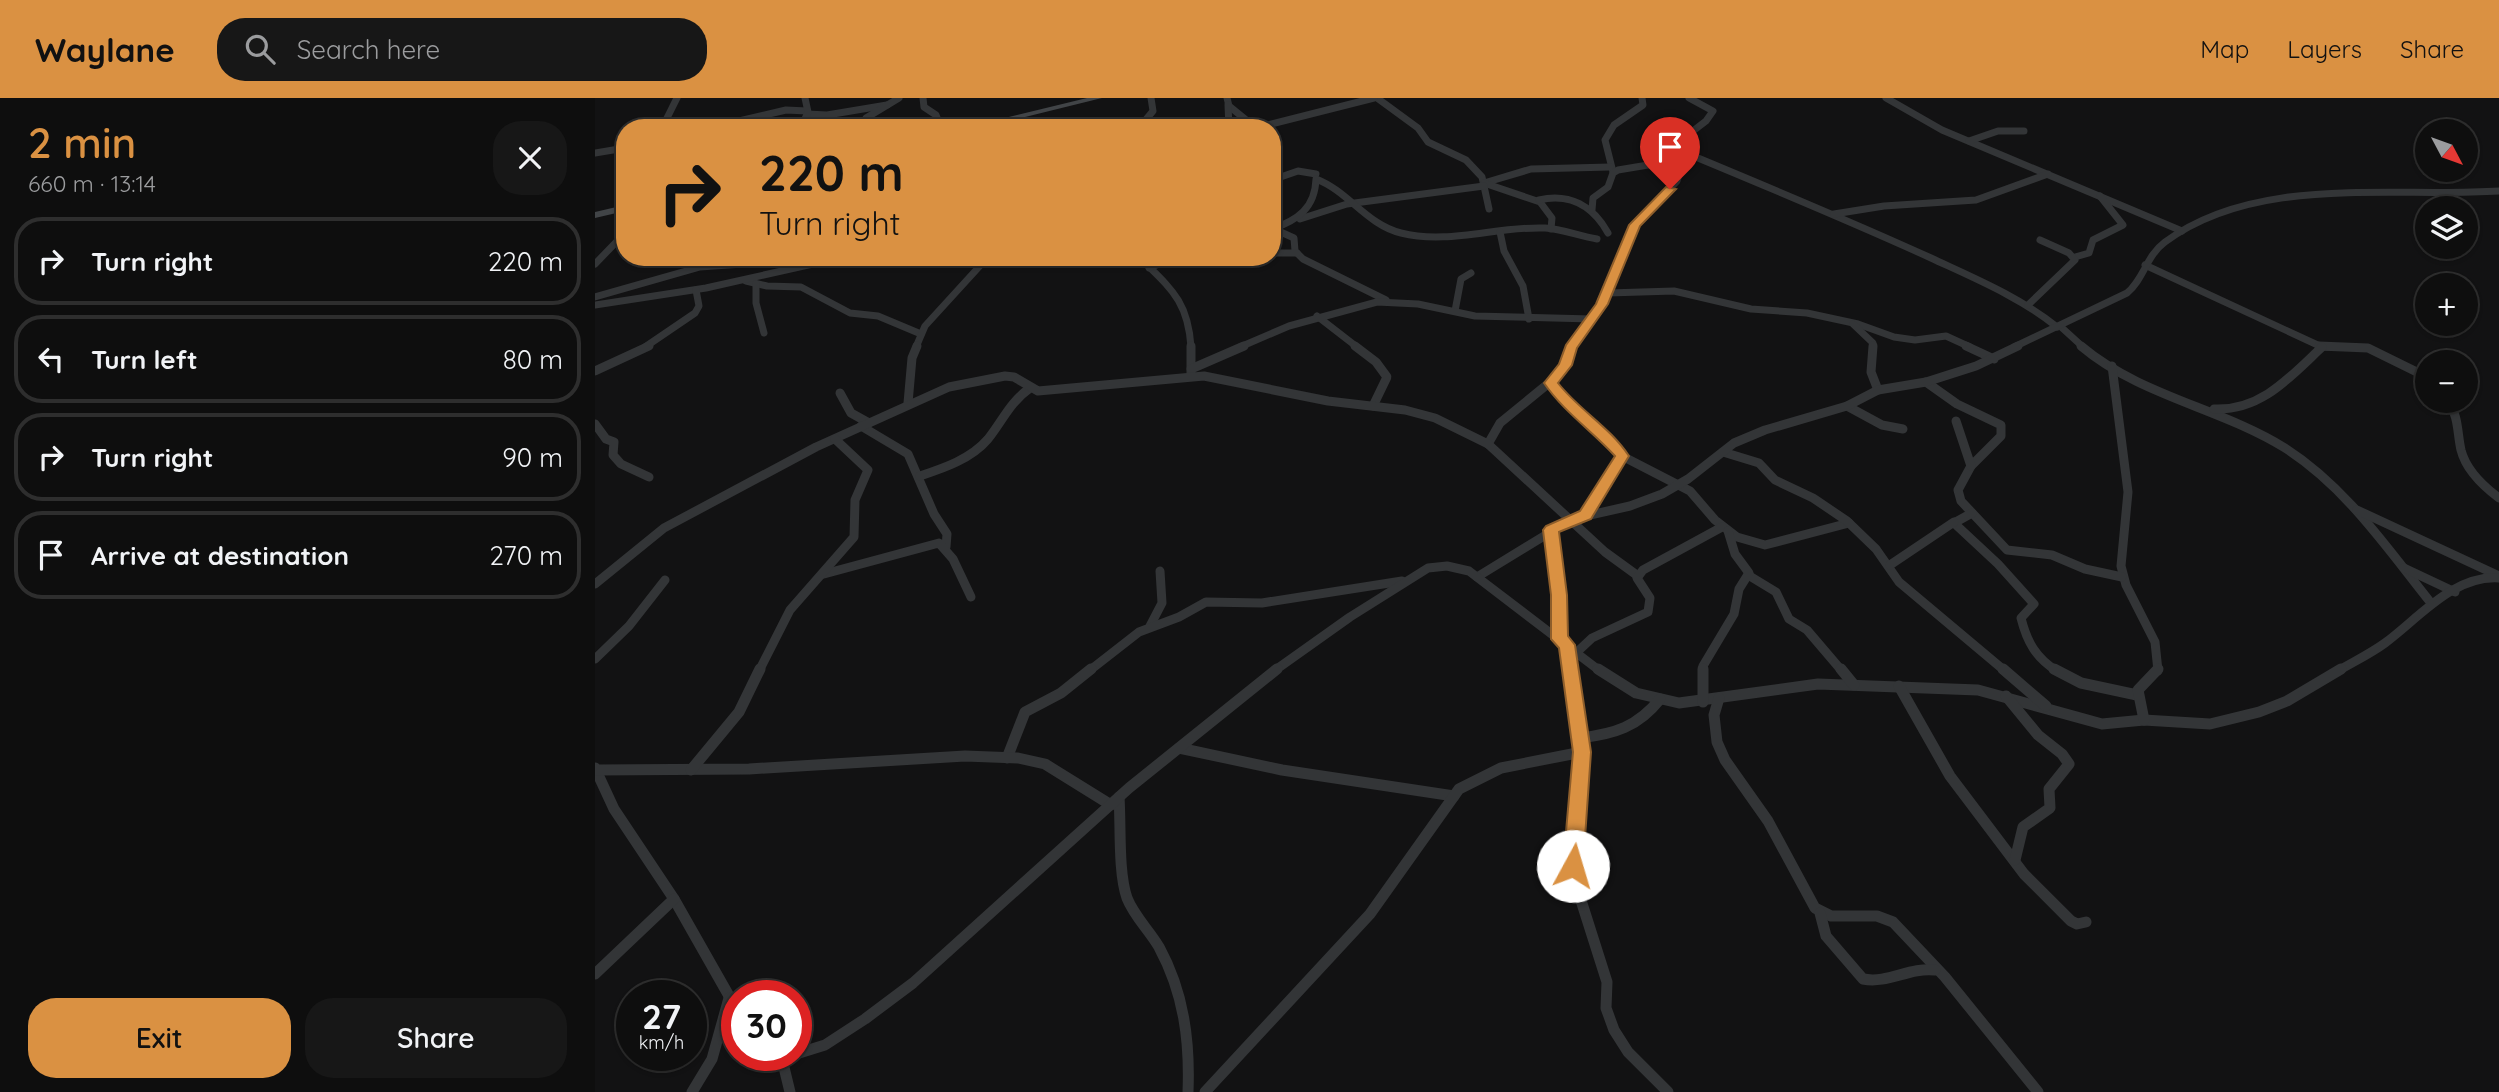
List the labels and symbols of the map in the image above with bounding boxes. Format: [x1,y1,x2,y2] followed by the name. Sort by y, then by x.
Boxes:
[1640,117,1700,189] pin
[2415,119,2478,182] north arrow
[1536,829,1610,903] position arrow
[721,980,812,1071] speed limit sign: 30

